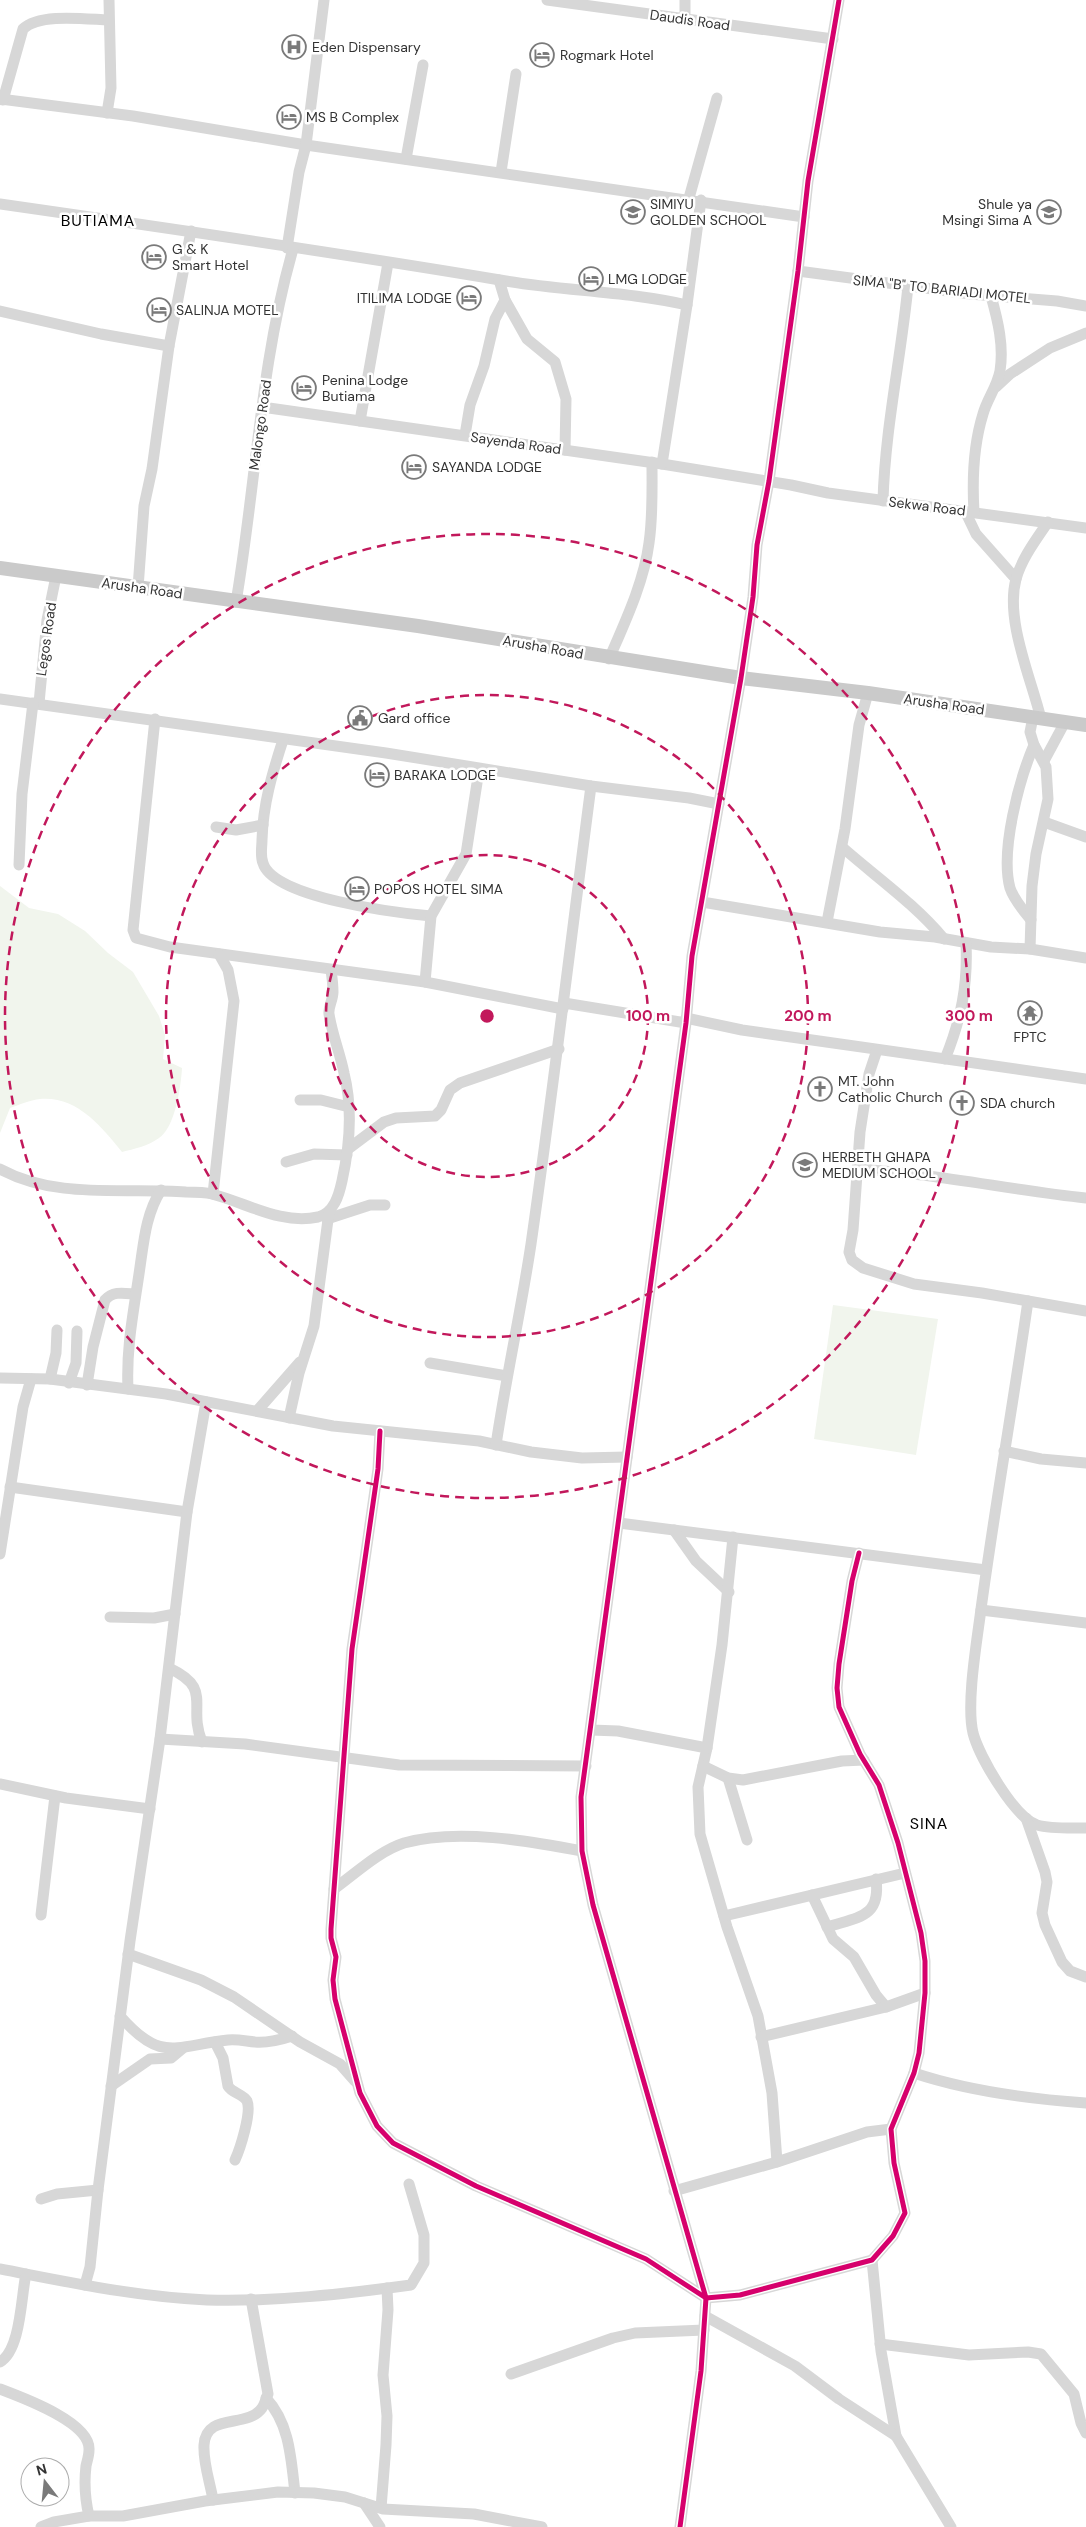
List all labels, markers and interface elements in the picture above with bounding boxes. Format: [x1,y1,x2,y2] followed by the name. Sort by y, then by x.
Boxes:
[649,5,731,35] street label: Daudis Road
[281,34,307,60] hospital icon: Eden Dispensary
[312,38,421,56] place label: Eden Dispensary
[529,42,555,68] hotel icon: Rogmark Hotel
[560,46,654,64] place label: Rogmark Hotel
[276,104,302,130] hotel icon: MS B Complex
[306,108,399,126] place label: MS B Complex
[650,195,767,229] place label: SIMIYU GOLDEN SCHOOL
[942,195,1032,229] place label: Shule ya Msingi Sima A
[620,199,646,225] school or university icon: SIMIYU GOLDEN SCHOOL
[1036,199,1062,225] school or university icon: Shule ya Msingi Sima A
[61,210,135,231] district label: BUTIAMA
[172,240,249,274] place label: G & K Smart Hotel
[141,244,167,270] hotel icon: G & K Smart Hotel
[578,266,604,292] hotel icon: LMG LODGE
[608,270,687,288] place label: LMG LODGE
[852,271,1032,307] street label: SIMA "B" TO BARIADI MOTEL
[456,285,482,311] hotel icon: ITILIMA LODGE
[357,289,452,307] place label: ITILIMA LODGE
[146,297,172,323] hotel icon: SALINJA MOTEL
[176,301,279,319] place label: SALINJA MOTEL
[322,371,408,405] place label: Penina Lodge Butiama
[291,375,317,401] hotel icon: Penina Lodge Butiama
[245,379,275,471] street label: Malongo Road
[470,428,562,458] street label: Sayenda Road
[401,454,427,480] hotel icon: SAYANDA LODGE
[432,458,542,476] place label: SAYANDA LODGE
[887,492,967,520] street label: Sekwa Road
[100,573,184,603] street label: Arusha Road
[32,601,60,677] street label: Legos Road
[501,631,585,663] street label: Arusha Road
[902,689,986,719] street label: Arusha Road
[347,705,373,731] public building icon: Gard office
[378,709,451,727] place label: Gard office
[364,762,390,788] hotel icon: BARAKA LODGE
[394,766,496,784] place label: BARAKA LODGE
[344,876,370,902] hotel icon: POPOS HOTEL SIMA
[374,880,503,898] place label: POPOS HOTEL SIMA
[1017,1000,1043,1026] temple icon: FPTC
[626,1006,670,1026] text: 100 m
[784,1006,832,1026] text: 200 m
[945,1006,993,1026] text: 300 m
[478,1007,496,1025] centre of rings
[1014,1028,1047,1046] place label: FPTC
[838,1072,943,1106] place label: MT. John Catholic Church
[807,1076,833,1102] church icon: MT. John Catholic Church
[949,1090,975,1116] church icon: SDA church
[980,1094,1055,1112] place label: SDA church
[822,1148,936,1182] place label: HERBETH GHAPA MEDIUM SCHOOL
[792,1152,818,1178] school or university icon: HERBETH GHAPA MEDIUM SCHOOL
[910,1813,948,1834] district label: SINA
[20,2457,70,2507] north arrow
[34,2459,49,2480] text: N

